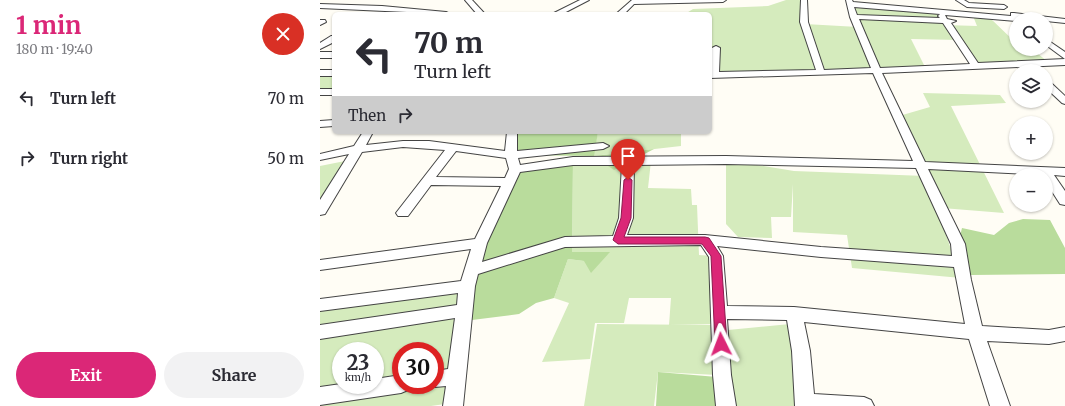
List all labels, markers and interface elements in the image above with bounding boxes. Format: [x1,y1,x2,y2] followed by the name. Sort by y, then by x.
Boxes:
[16,10,81,41] text: 1 min
[1009,12,1053,212] map controls
[1009,12,1053,56] button: search
[262,13,304,55] button: close
[414,25,483,61] text: 70 m
[348,28,400,80] icon: left
[16,41,93,58] text: 180 m · 19:40
[414,60,491,83] text: Turn left
[1009,64,1053,108] button: layers
[16,87,38,109] icon: left
[50,89,116,108] text: Turn left
[268,89,304,108] text: 70 m
[394,104,416,126] icon: right
[348,106,386,125] text: Then
[1009,116,1053,160] button: +
[611,139,645,180] pin
[617,145,639,167] icon: arrive
[16,147,38,169] icon: right
[50,149,128,168] text: Turn right
[267,149,304,168] text: 50 m
[1009,168,1053,212] button: −
[700,323,742,365] position arrow
[392,342,444,394] speed limit sign: 30
[347,350,369,375] text: 23
[16,352,156,398] button: Exit
[164,352,304,398] button: Share
[345,371,371,384] text: km/h

